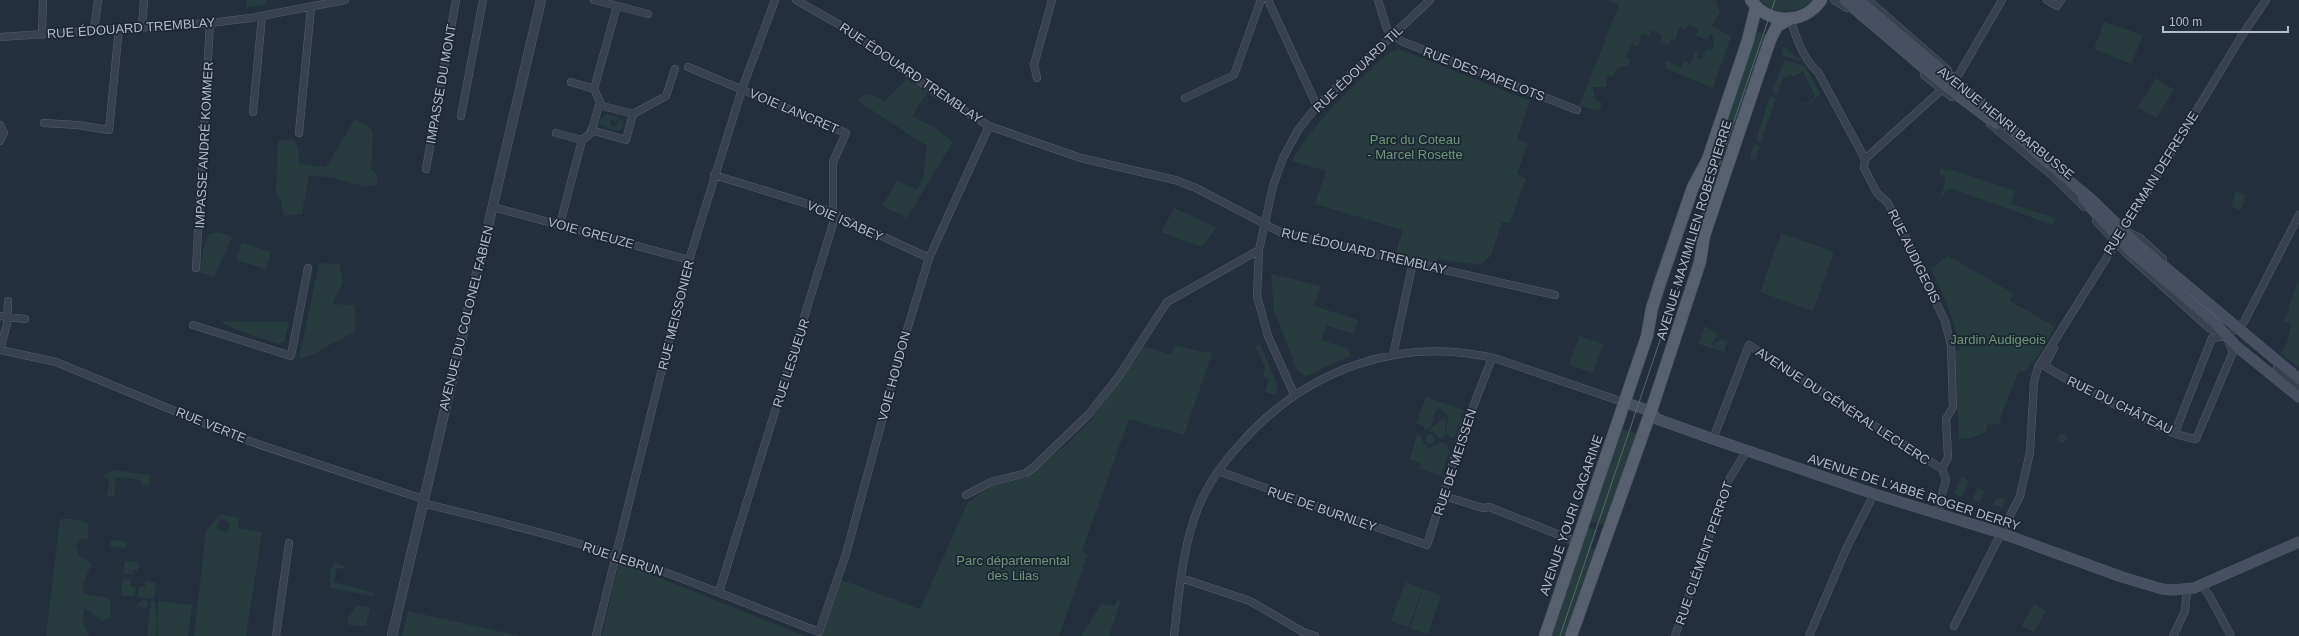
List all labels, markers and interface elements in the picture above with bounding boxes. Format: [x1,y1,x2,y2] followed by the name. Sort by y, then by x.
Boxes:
[2163,8,2288,34] scale bar
[46,15,216,41] street label: RUE ÉDOUARD TREMBLAY
[2169,15,2202,29] text: 100 m
[837,20,985,127] street label: RUE ÉDOUARD TREMBLAY
[423,23,459,145] street label: IMPASSE DU MONT
[1310,23,1406,115] street label: RUE ÉDOUARD TIL
[1421,44,1547,104] street label: RUE DES PAPELOTS
[192,61,216,229] street label: IMPASSE ANDRÉ KOMMER
[1935,63,2077,183] street label: AVENUE HENRI BARBUSSE
[747,85,841,137] street label: VOIE LANCRET
[2101,108,2202,257] street label: RUE GERMAIN DEFRESNE
[1653,118,1735,342] street label: AVENUE MAXIMILIEN ROBESPIERRE
[1367,132,1463,162] park label: Parc du Coteau - Marcel Rosette
[805,198,886,245] street label: VOIE ISABEY
[1885,207,1943,306] street label: RUE AUDIGEOIS
[546,214,636,252] street label: VOIE GREUZE
[436,224,496,412] street label: AVENUE DU COLONEL FABIEN
[1280,225,1448,277] street label: RUE ÉDOUARD TREMBLAY
[655,259,697,371] street label: RUE MEISSONIER
[770,317,812,409] street label: RUE LESUEUR
[875,329,913,423] street label: VOIE HOUDON
[1950,332,2046,347] park label: Jardin Audigeois
[1753,344,1933,468] street label: AVENUE DU GÉNÉRAL LECLERC
[2065,373,2175,437] street label: RUE DU CHÂTEAU
[174,404,248,446] street label: RUE VERTE
[1431,407,1479,517] street label: RUE DE MEISSEN
[1536,432,1606,597] street label: AVENUE YOURI GAGARINE
[1806,451,2022,534] street label: AVENUE DE L'ABBÉ ROGER DERRY
[1672,479,1736,627] street label: RUE CLÉMENT PERROT
[1266,483,1379,535] street label: RUE DE BURNLEY
[581,539,665,579] street label: RUE LEBRUN
[956,553,1070,583] park label: Parc départemental des Lilas

